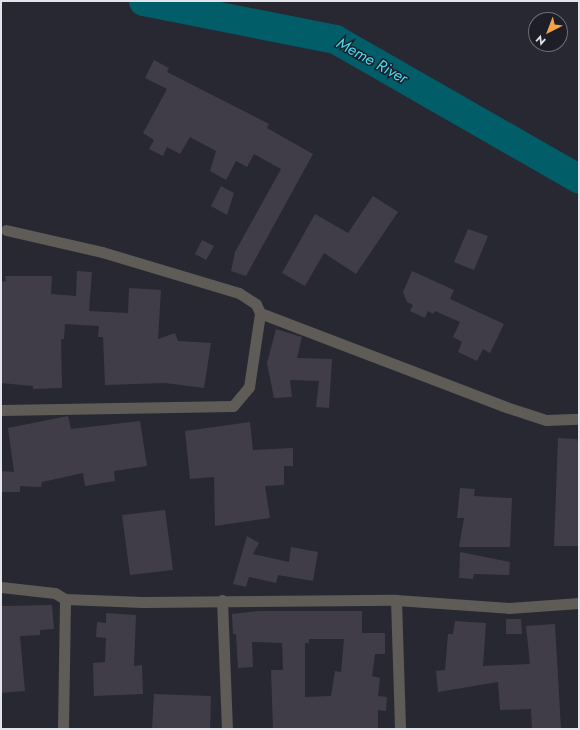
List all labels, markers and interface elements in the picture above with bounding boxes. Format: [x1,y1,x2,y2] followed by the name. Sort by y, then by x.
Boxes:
[528,12,568,52] north arrow
[532,31,549,49] text: N
[333,34,411,88] water label: Meme River

